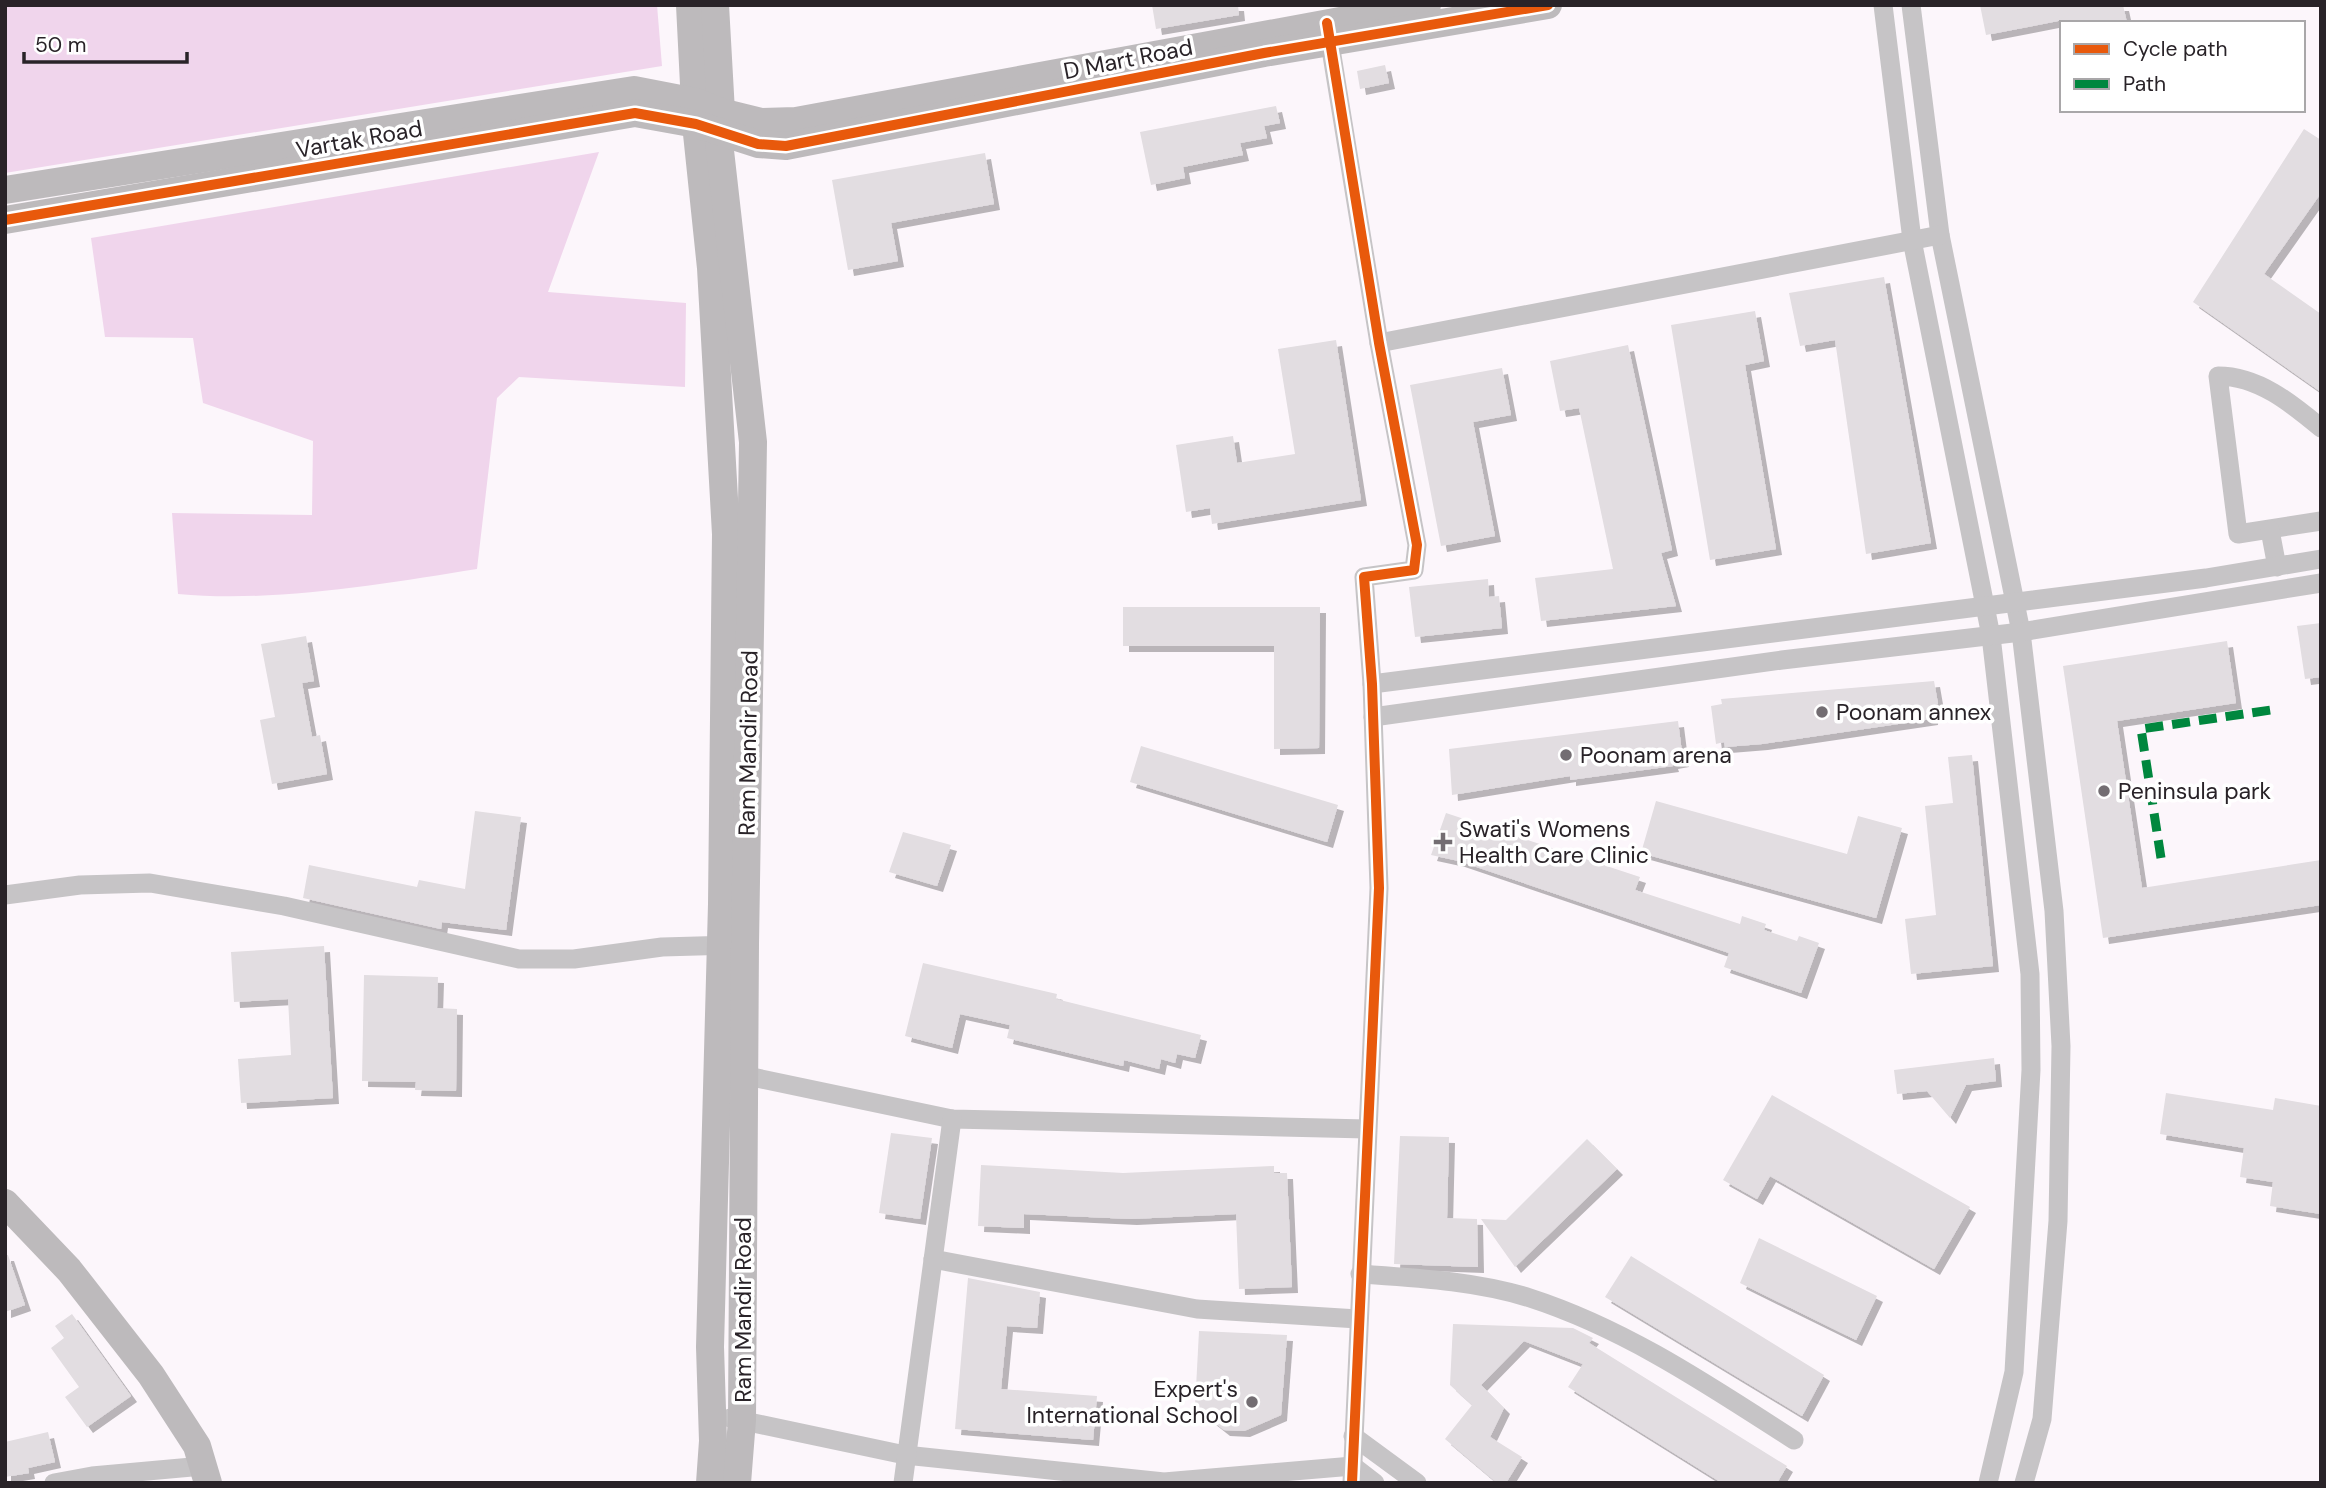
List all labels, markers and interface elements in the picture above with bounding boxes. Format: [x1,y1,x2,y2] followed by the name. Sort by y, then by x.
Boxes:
[24,21,187,65] scale bar
[2060,21,2305,112] legend
[35,31,86,59] text: 50 m
[1061,32,1195,86] street label: D Mart Road
[2123,35,2228,63] text: Cycle path
[2123,70,2166,98] text: Path
[293,113,425,165] street label: Vartak Road
[731,650,765,836] street label: Ram Mandir Road
[1836,697,1991,727] place label: Poonam annex
[1814,704,1830,720] marker: Poonam annex
[1580,740,1732,770] place label: Poonam arena
[1558,747,1574,763] marker: Poonam arena
[2118,776,2272,806] place label: Peninsula park
[2096,783,2112,799] marker: Peninsula park
[1459,814,1649,870] place label: Swati's Womens Health Care Clinic
[1433,832,1453,852] marker: Swati's Womens Health Care Clinic
[728,1217,758,1403] street label: Ram Mandir Road
[1026,1374,1238,1430] place label: Expert's International School
[1244,1394,1260,1410] marker: Expert's International School

